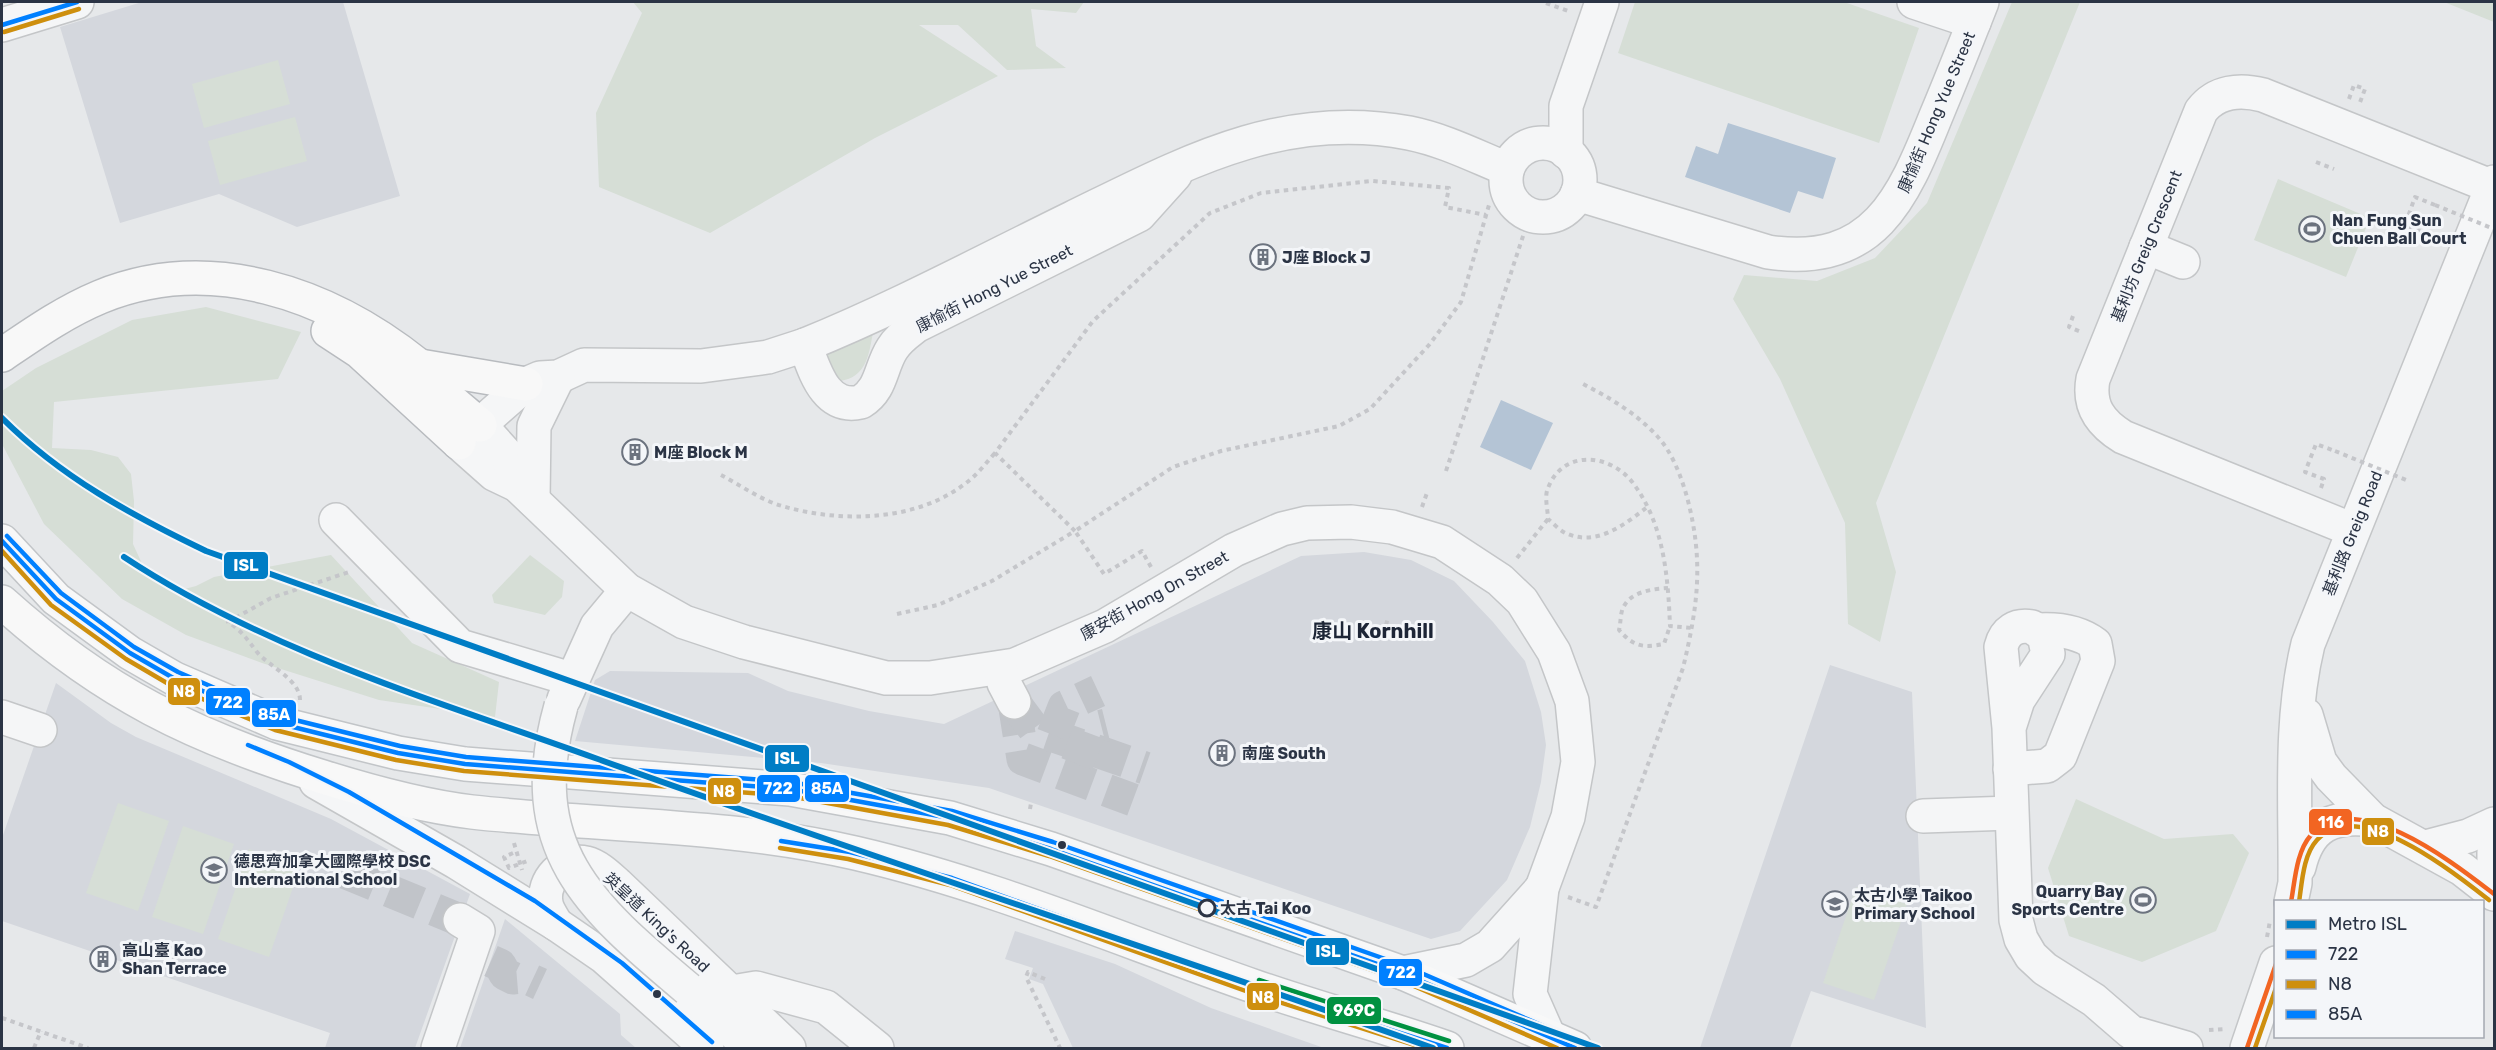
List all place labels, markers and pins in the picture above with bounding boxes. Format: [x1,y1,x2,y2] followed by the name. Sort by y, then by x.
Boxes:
[2332,211,2467,248] place label: Nan Fung Sun Chuen Ball Court
[2297,214,2327,244] sports icon: Nan Fung Sun Chuen Ball Court
[1248,242,1278,272] building icon: J座 Block J
[1282,248,1371,267] place label: J座 Block J
[620,437,650,467] building icon: M座 Block M
[654,443,748,462] place label: M座 Block M
[1207,738,1237,768] building icon: 南座 South
[1242,744,1326,763] place label: 南座 South
[1056,839,1068,851] unlabelled marker
[234,852,431,889] place label: 德思齊加拿大國際學校 DSC International School
[199,855,229,885] school or university icon: 德思齊加拿大國際學校 DSC International School
[2011,882,2124,919] place label: Quarry Bay Sports Centre
[2128,885,2158,915] sports icon: Quarry Bay Sports Centre
[1854,886,1975,923] place label: 太古小學 Taikoo Primary School
[1820,889,1850,919] school or university icon: 太古小學 Taikoo Primary School
[1198,899,1216,917] marker: 太古 Tai Koo
[1220,899,1311,918] place label: 太古 Tai Koo
[122,941,227,978] place label: 高山臺 Kao Shan Terrace
[88,944,118,974] building icon: 高山臺 Kao Shan Terrace
[651,988,663,1000] unlabelled marker

